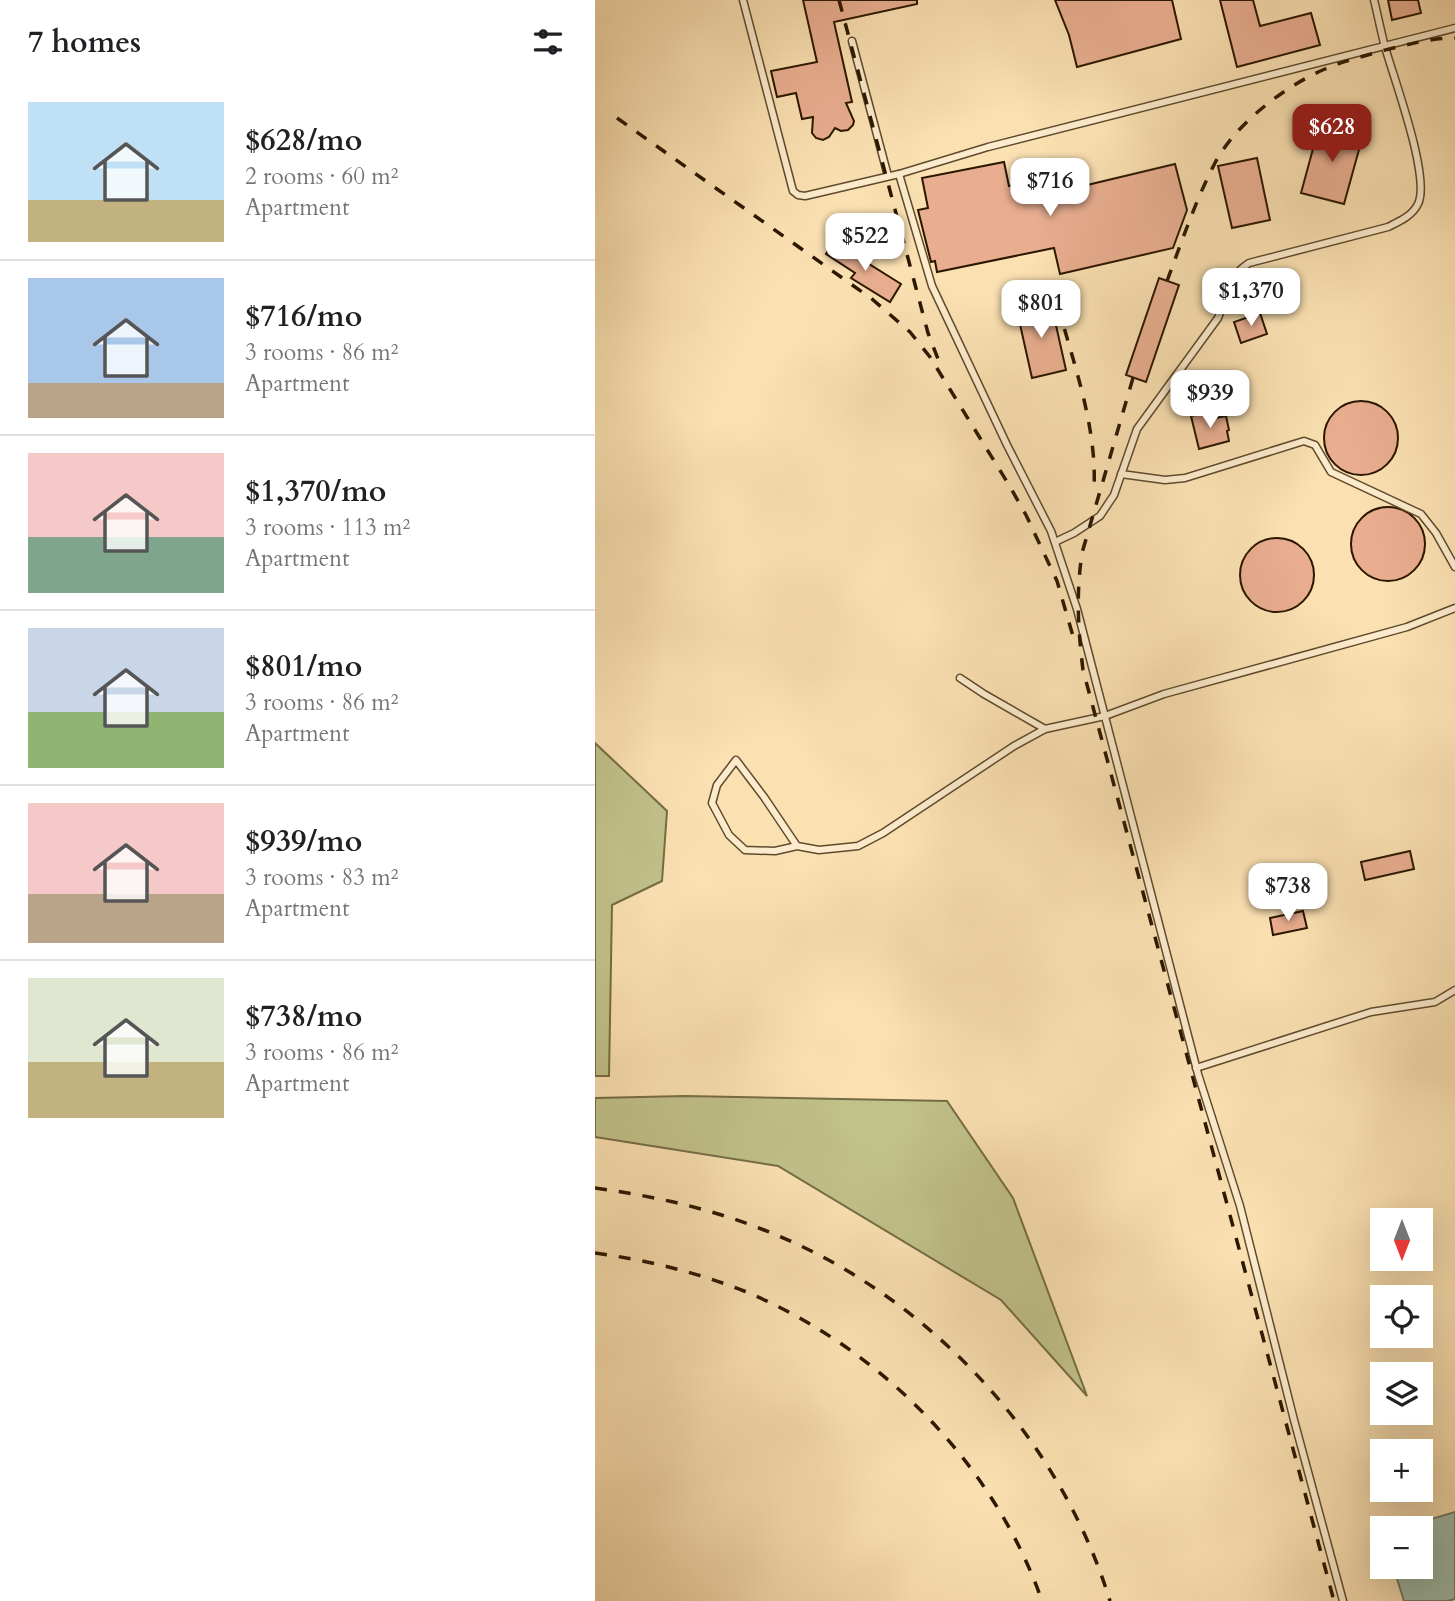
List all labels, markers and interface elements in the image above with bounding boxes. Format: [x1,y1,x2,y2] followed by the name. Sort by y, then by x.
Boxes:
[28,22,141,63] text: 7 homes
[529,23,567,61] icon: filters
[1291,104,1373,164] pin: $628
[1308,111,1356,142] text: $628
[245,120,362,161] text: $628/mo
[84,130,168,214] icon: home
[1009,158,1091,218] pin: $716
[245,161,398,192] text: 2 rooms · 60 m²
[1026,165,1074,196] text: $716
[245,192,349,223] text: Apartment
[824,214,906,273] pin: $522
[841,220,889,251] text: $522
[1194,268,1308,328] pin: $1,370
[1218,275,1284,306] text: $1,370
[1000,280,1082,340] pin: $801
[1017,287,1065,318] text: $801
[245,296,362,337] text: $716/mo
[84,306,168,390] icon: home
[245,337,398,368] text: 3 rooms · 86 m²
[245,368,349,399] text: Apartment
[1169,370,1251,430] pin: $939
[1186,377,1234,408] text: $939
[245,471,386,512] text: $1,370/mo
[84,481,168,565] icon: home
[245,512,410,543] text: 3 rooms · 113 m²
[245,543,349,574] text: Apartment
[245,646,362,687] text: $801/mo
[84,656,168,740] icon: home
[245,687,398,718] text: 3 rooms · 86 m²
[245,718,349,749] text: Apartment
[245,821,362,862] text: $939/mo
[84,831,168,915] icon: home
[245,862,398,893] text: 3 rooms · 83 m²
[1247,864,1329,923] pin: $738
[1264,870,1312,901] text: $738
[245,893,349,924] text: Apartment
[245,996,362,1037] text: $738/mo
[84,1006,168,1090] icon: home
[245,1037,398,1068] text: 3 rooms · 86 m²
[245,1068,349,1099] text: Apartment
[1370,1208,1433,1270] north arrow
[1370,1208,1433,1579] map controls
[1370,1285,1433,1348] button: locate
[1370,1362,1433,1425] button: layers
[1370,1439,1433,1502] button: +
[1370,1516,1433,1579] button: −

